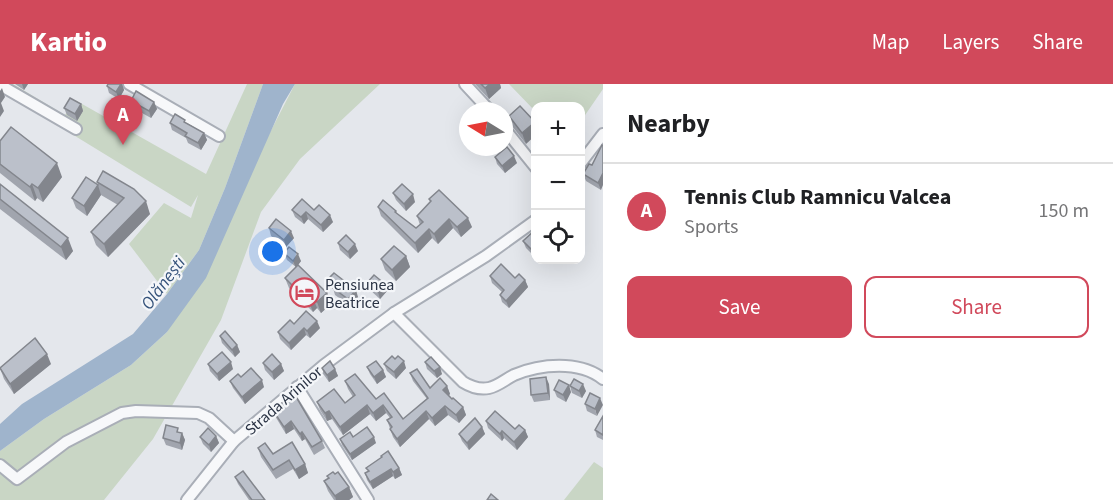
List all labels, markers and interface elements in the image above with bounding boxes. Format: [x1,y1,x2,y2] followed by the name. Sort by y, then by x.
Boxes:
[30,22,107,62] text: Kartio
[872,27,909,57] text: Map
[942,27,999,57] text: Layers
[1032,27,1083,57] text: Share
[104,95,142,145] pin: A
[459,102,513,156] north arrow
[531,102,585,264] map controls
[531,102,585,156] button: +
[627,105,710,142] text: Nearby
[531,156,585,210] button: −
[684,181,951,213] text: Tennis Club Ramnicu Valcea
[641,197,652,225] text: A
[1039,197,1089,225] text: 150 m
[531,210,585,264] button: locate
[684,213,739,241] text: Sports
[258,237,287,266] your location
[135,251,192,315] water label: Olănești
[325,274,394,314] place label: Pensiunea Beatrice
[627,276,852,338] button: Save
[864,276,1089,338] button: Share
[288,277,320,309] hotel icon: Pensiunea Beatrice
[240,361,327,441] street label: Strada Arinilor

